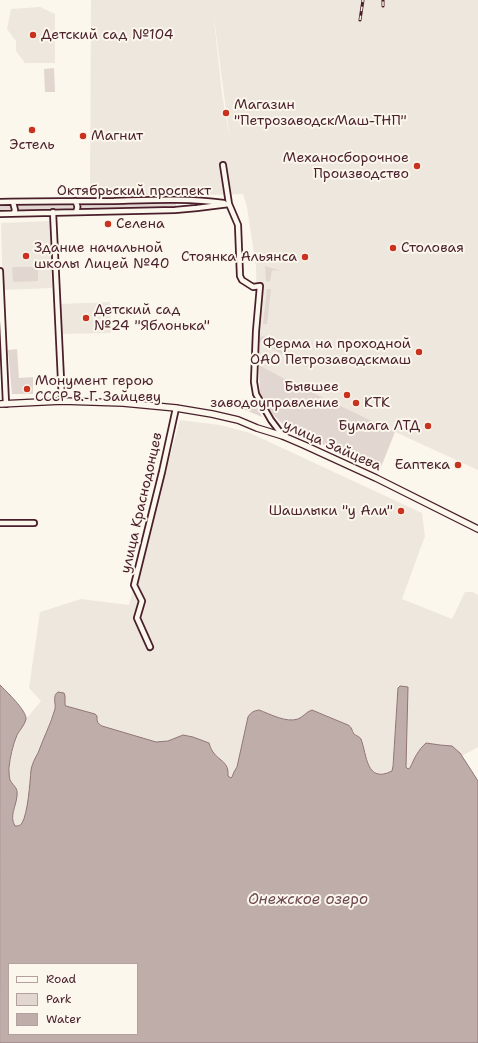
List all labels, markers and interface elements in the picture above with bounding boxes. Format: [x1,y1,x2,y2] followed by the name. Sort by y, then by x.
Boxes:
[41,27,174,43] place label: Детский сад №104
[28,30,38,40] marker: Детский сад №104
[234,97,407,130] place label: Магазин "ПетрозаводскМаш-ТНП"
[221,108,231,118] marker: Магазин "ПетрозаводскМаш-ТНП"
[27,125,37,135] marker: Эстель
[91,128,143,144] place label: Магнит
[78,131,88,141] marker: Магнит
[10,137,54,153] place label: Эстель
[283,150,409,182] place label: Механосборочное Производство
[412,161,422,171] marker: Механосборочное Производство
[57,183,211,199] street label: Октябрьский проспект
[116,216,165,232] place label: Селена
[103,219,113,229] marker: Селена
[34,240,170,272] place label: Здание начальной школы Лицей №40
[401,240,464,256] place label: Столовая
[388,243,398,253] marker: Столовая
[181,249,297,265] place label: Стоянка Альянса
[21,251,31,261] marker: Здание начальной школы Лицей №40
[300,252,310,262] marker: Стоянка Альянса
[94,302,210,334] place label: Детский сад №24 "Яблонька"
[81,313,91,323] marker: Детский сад №24 "Яблонька"
[250,336,411,368] place label: Ферма на проходной ОАО Петрозаводскмаш
[414,347,424,357] marker: Ферма на проходной ОАО Петрозаводскмаш
[35,373,161,406] place label: Монумент герою СССР В. Г. Зайцеву
[210,379,339,412] place label: Бывшее заводоуправление
[22,384,32,394] marker: Монумент герою СССР В. Г. Зайцеву
[342,390,352,400] marker: Бывшее заводоуправление
[364,395,390,411] place label: КТК
[351,398,361,408] marker: КТК
[280,417,384,475] street label: улица Зайцева
[338,418,420,434] place label: Бумага ЛТД
[423,421,433,431] marker: Бумага ЛТД
[118,431,166,575] street label: улица Краснодонцев
[395,457,450,473] place label: Еаптека
[453,460,463,470] marker: Еаптека
[269,503,393,519] place label: Шашлыки "у Али"
[396,506,406,516] marker: Шашлыки "у Али"
[248,891,368,909] water label: Онежское озеро
[8,963,138,1035] legend
[46,971,76,987] text: Road
[46,991,72,1007] text: Park
[46,1011,81,1027] text: Water

